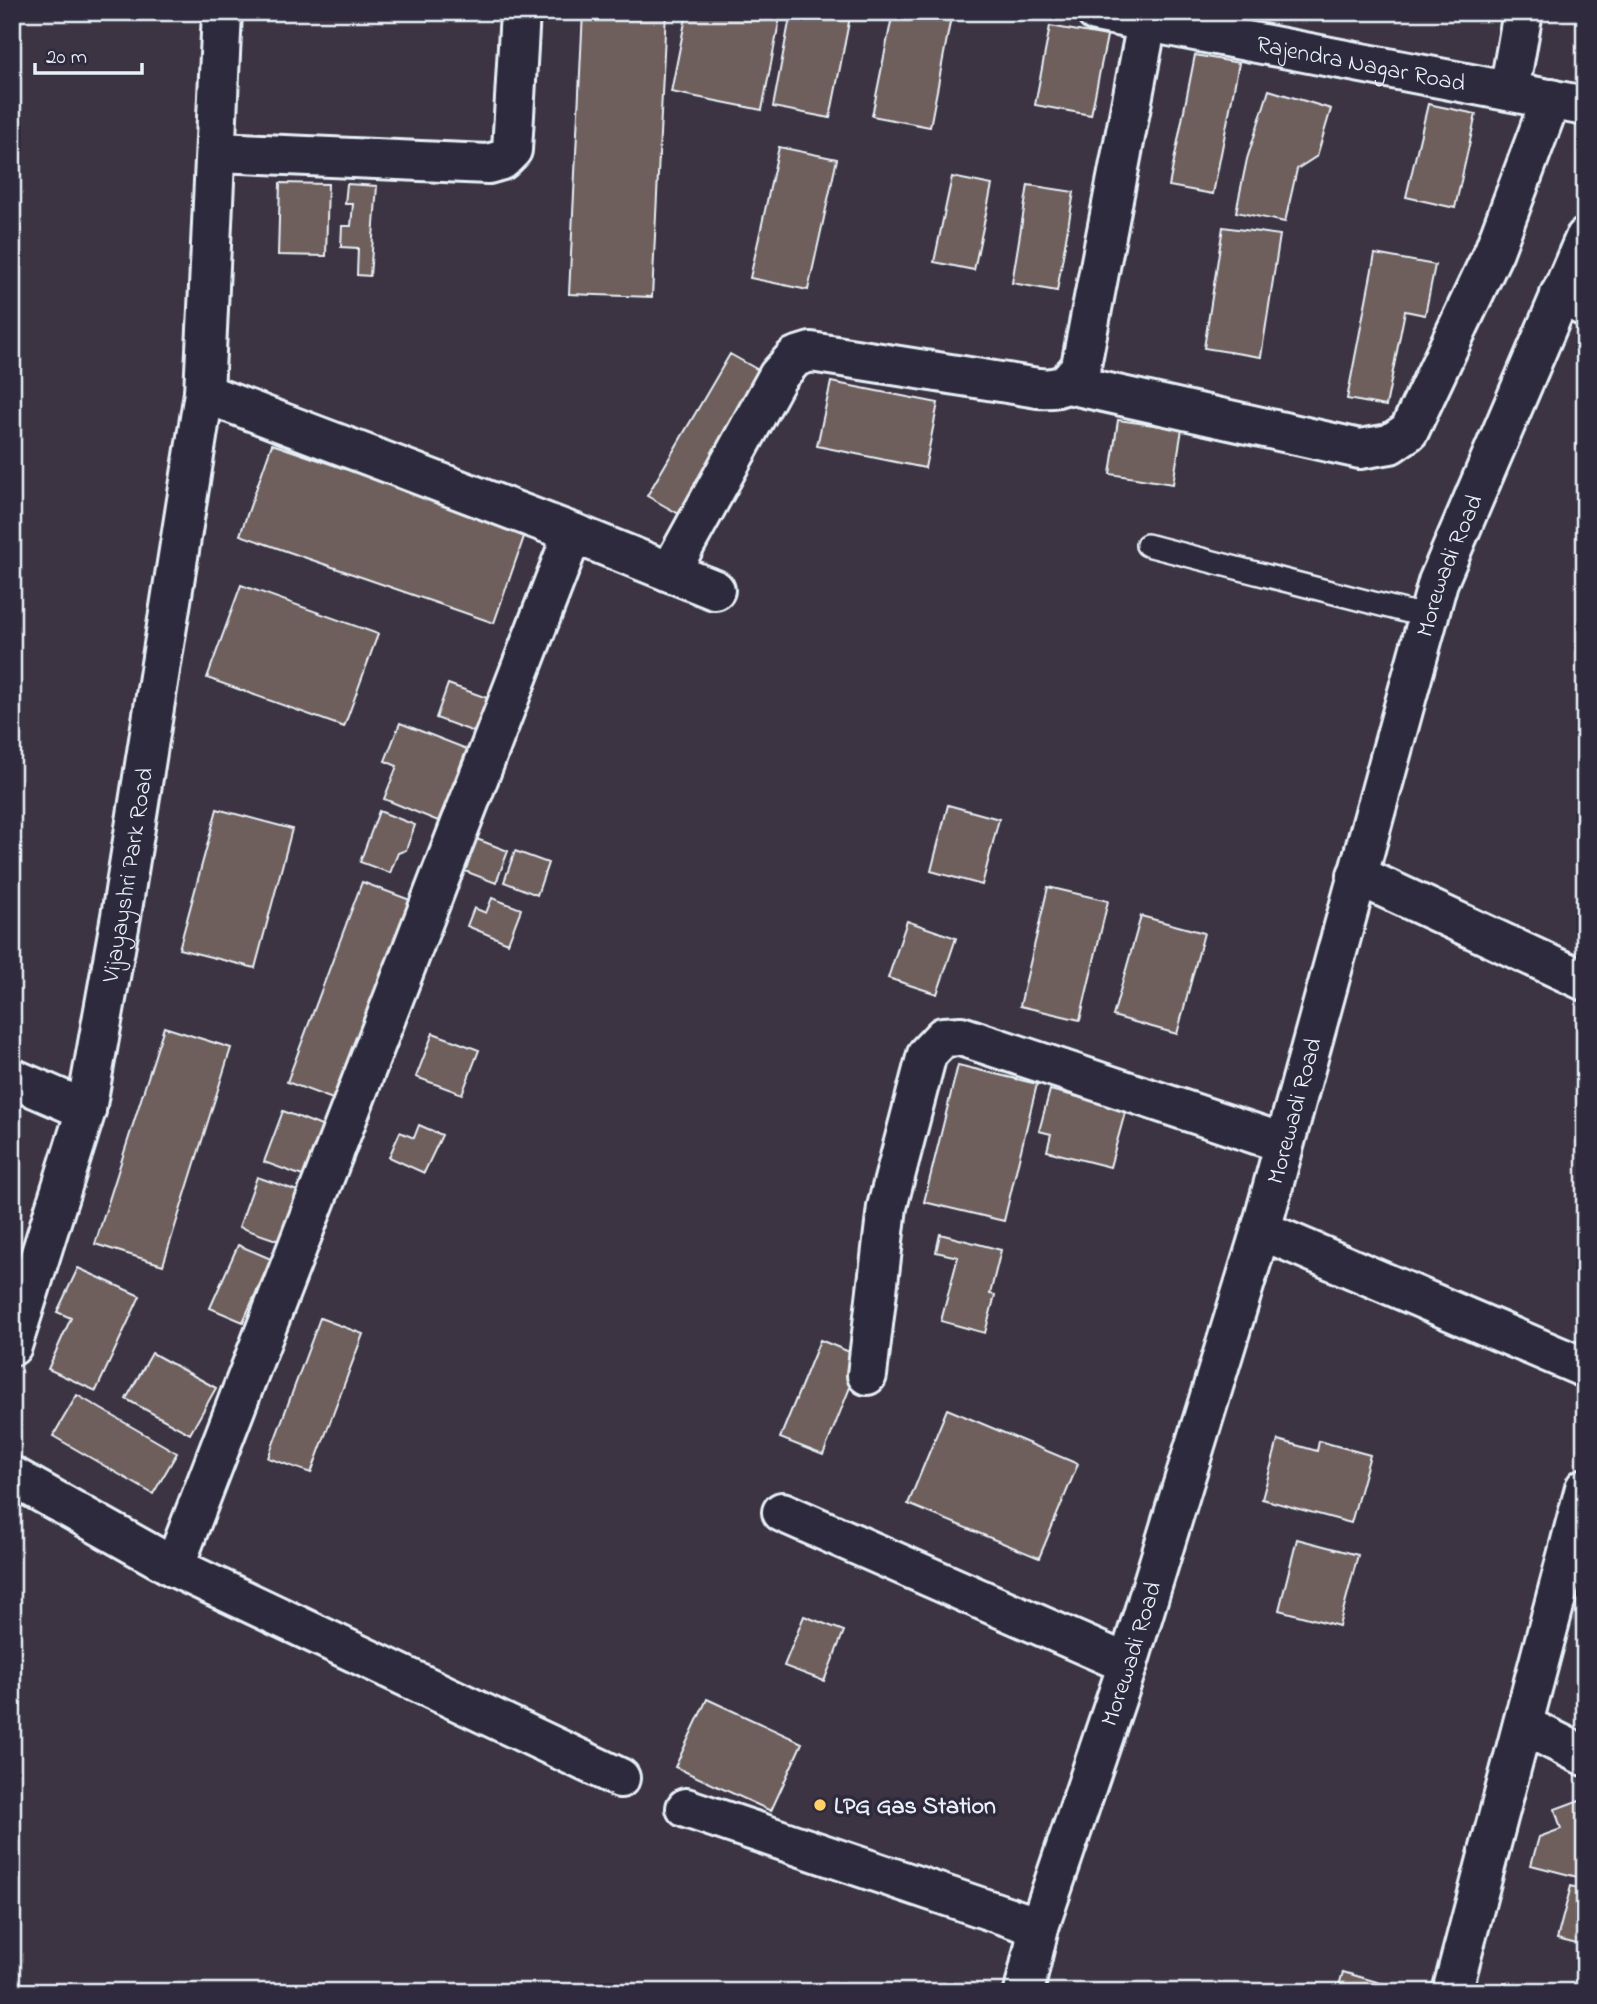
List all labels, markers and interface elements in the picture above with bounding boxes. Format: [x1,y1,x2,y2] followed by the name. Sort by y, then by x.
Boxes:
[1253,28,1469,103] street label: Rajendra Nagar Road
[35,32,142,76] scale bar
[46,43,87,73] text: 20 m
[1409,489,1494,641] street label: Morewadi Road
[94,765,164,987] street label: Vijayayshri Park Road
[1259,1034,1333,1188] street label: Morewadi Road
[1093,1577,1172,1731] street label: Morewadi Road
[834,1790,996,1825] place label: LPG Gas Station
[812,1797,828,1813] marker: LPG Gas Station

